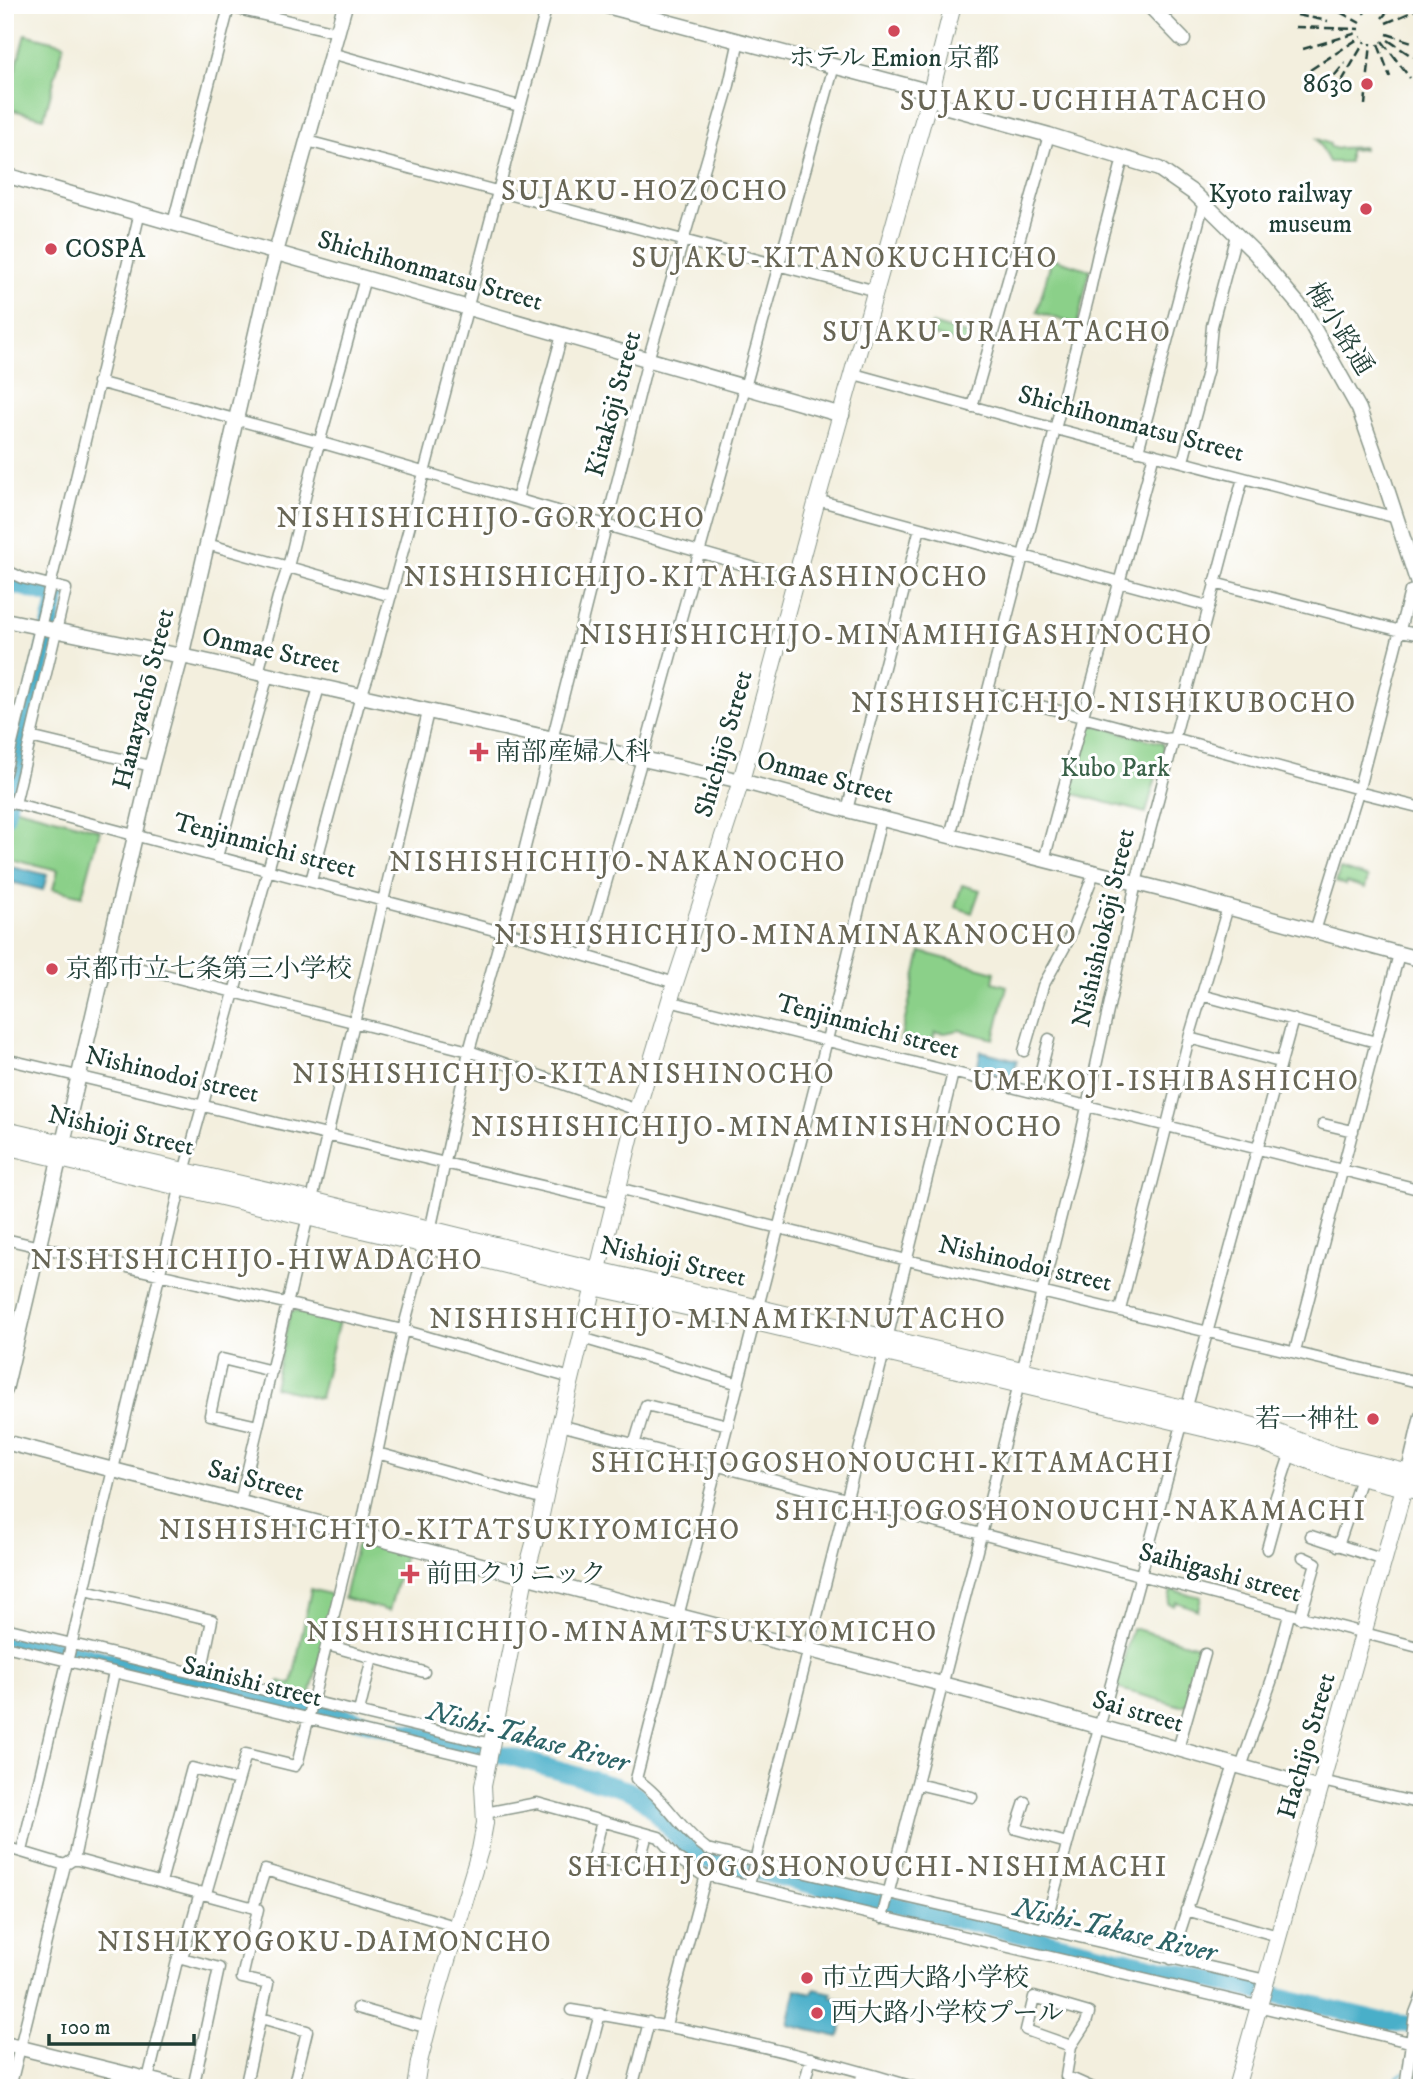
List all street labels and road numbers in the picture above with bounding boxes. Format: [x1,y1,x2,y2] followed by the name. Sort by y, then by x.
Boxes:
[314,223,546,319] street label: Shichihonmatsu Street
[1297,276,1381,382] street label: 梅小路通
[579,327,649,481] street label: Kitakōji Street
[1014,378,1248,470] street label: Shichihonmatsu Street
[106,605,182,793] street label: Hanayachō Street
[199,620,343,682] street label: Onmae Street
[687,667,761,821] street label: Shichijō Street
[753,744,897,812] street label: Onmae Street
[170,806,360,886] street label: Tenjinmichi street
[1065,825,1143,1031] street label: Nishishiokōji Street
[773,987,963,1067] street label: Tenjinmichi street
[82,1039,262,1111] street label: Nishinodoi street
[45,1098,197,1164] street label: Nishioji Street
[935,1228,1115,1300] street label: Nishinodoi street
[597,1229,749,1295] street label: Nishioji Street
[204,1452,308,1510] street label: Sai Street
[1135,1536,1305,1610] street label: Saihigashi street
[179,1649,325,1715] street label: Sainishi street
[1270,1669,1344,1823] street label: Hachijo Street
[1089,1683,1187,1741] street label: Sai street

